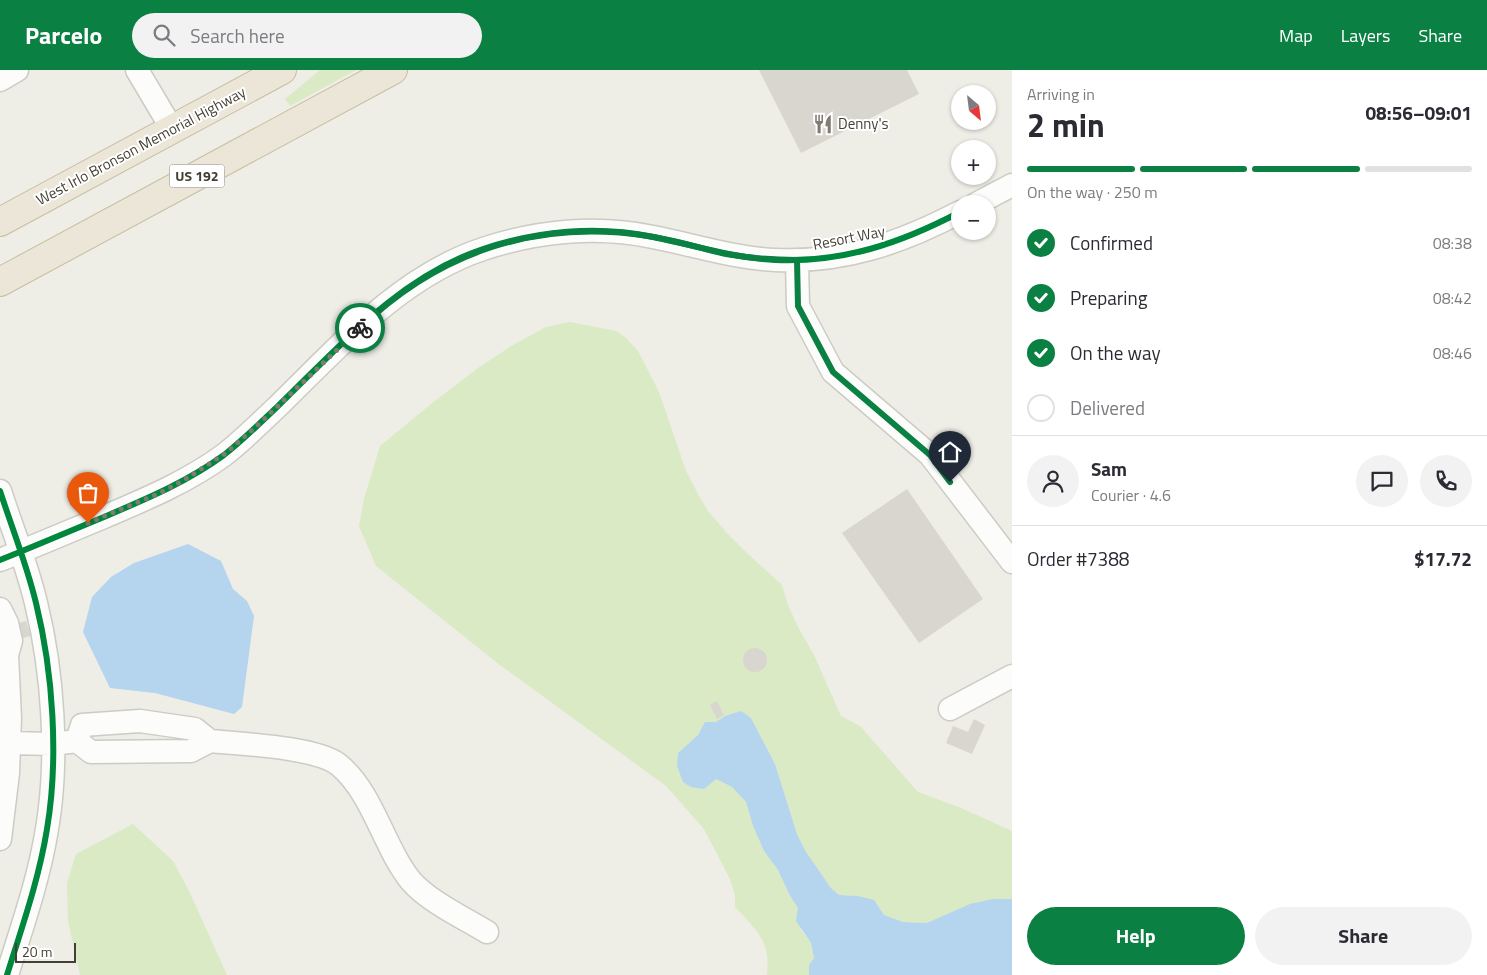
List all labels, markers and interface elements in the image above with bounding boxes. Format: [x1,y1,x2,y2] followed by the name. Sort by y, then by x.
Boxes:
[132,13,482,58] search box
[25,17,102,53] text: Parcelo
[150,21,178,49] icon: search
[190,21,285,50] text: Search here
[1279,22,1313,49] text: Map
[1341,22,1390,49] text: Layers
[1418,22,1462,49] text: Share
[32,80,250,211] street label: West Irlo Bronson Memorial Highway
[1027,82,1095,106] text: Arriving in
[951,85,996,130] north arrow
[951,85,996,240] map controls
[1365,98,1472,127] text: 08:56–09:01
[1027,101,1105,149] text: 2 min
[838,112,889,135] place label: Denny's
[812,113,834,135] restaurant icon: Denny's
[951,140,996,185] button: +
[170,164,224,188] road number: US 192
[1027,180,1158,204] text: On the way · 250 m
[951,195,996,240] button: −
[811,219,887,256] street label: Resort Way
[1070,228,1153,257] text: Confirmed
[1027,229,1055,257] icon: check
[1433,231,1472,255] text: 08:38
[1070,283,1147,312] text: Preparing
[1027,284,1055,312] icon: check
[1433,286,1472,310] text: 08:42
[335,303,385,353] courier
[346,314,374,342] icon: bike
[1070,338,1161,367] text: On the way
[1027,339,1055,367] icon: check
[1433,341,1472,365] text: 08:46
[1070,393,1145,422] text: Delivered
[929,431,971,482] pin
[936,438,964,466] icon: home
[1091,454,1127,483] text: Sam
[1027,455,1079,507] button: person
[1356,455,1408,507] button: chat
[1420,455,1472,507] button: phone
[67,472,109,523] pin
[74,479,102,507] icon: bag
[1091,483,1171,507] text: Courier · 4.6
[1027,544,1129,573] text: Order #7388
[1414,544,1472,573] text: $17.72
[1027,907,1245,965] button: Help
[1255,907,1472,965] button: Share
[15,940,76,963] scale bar
[22,941,52,962] text: 20 m

